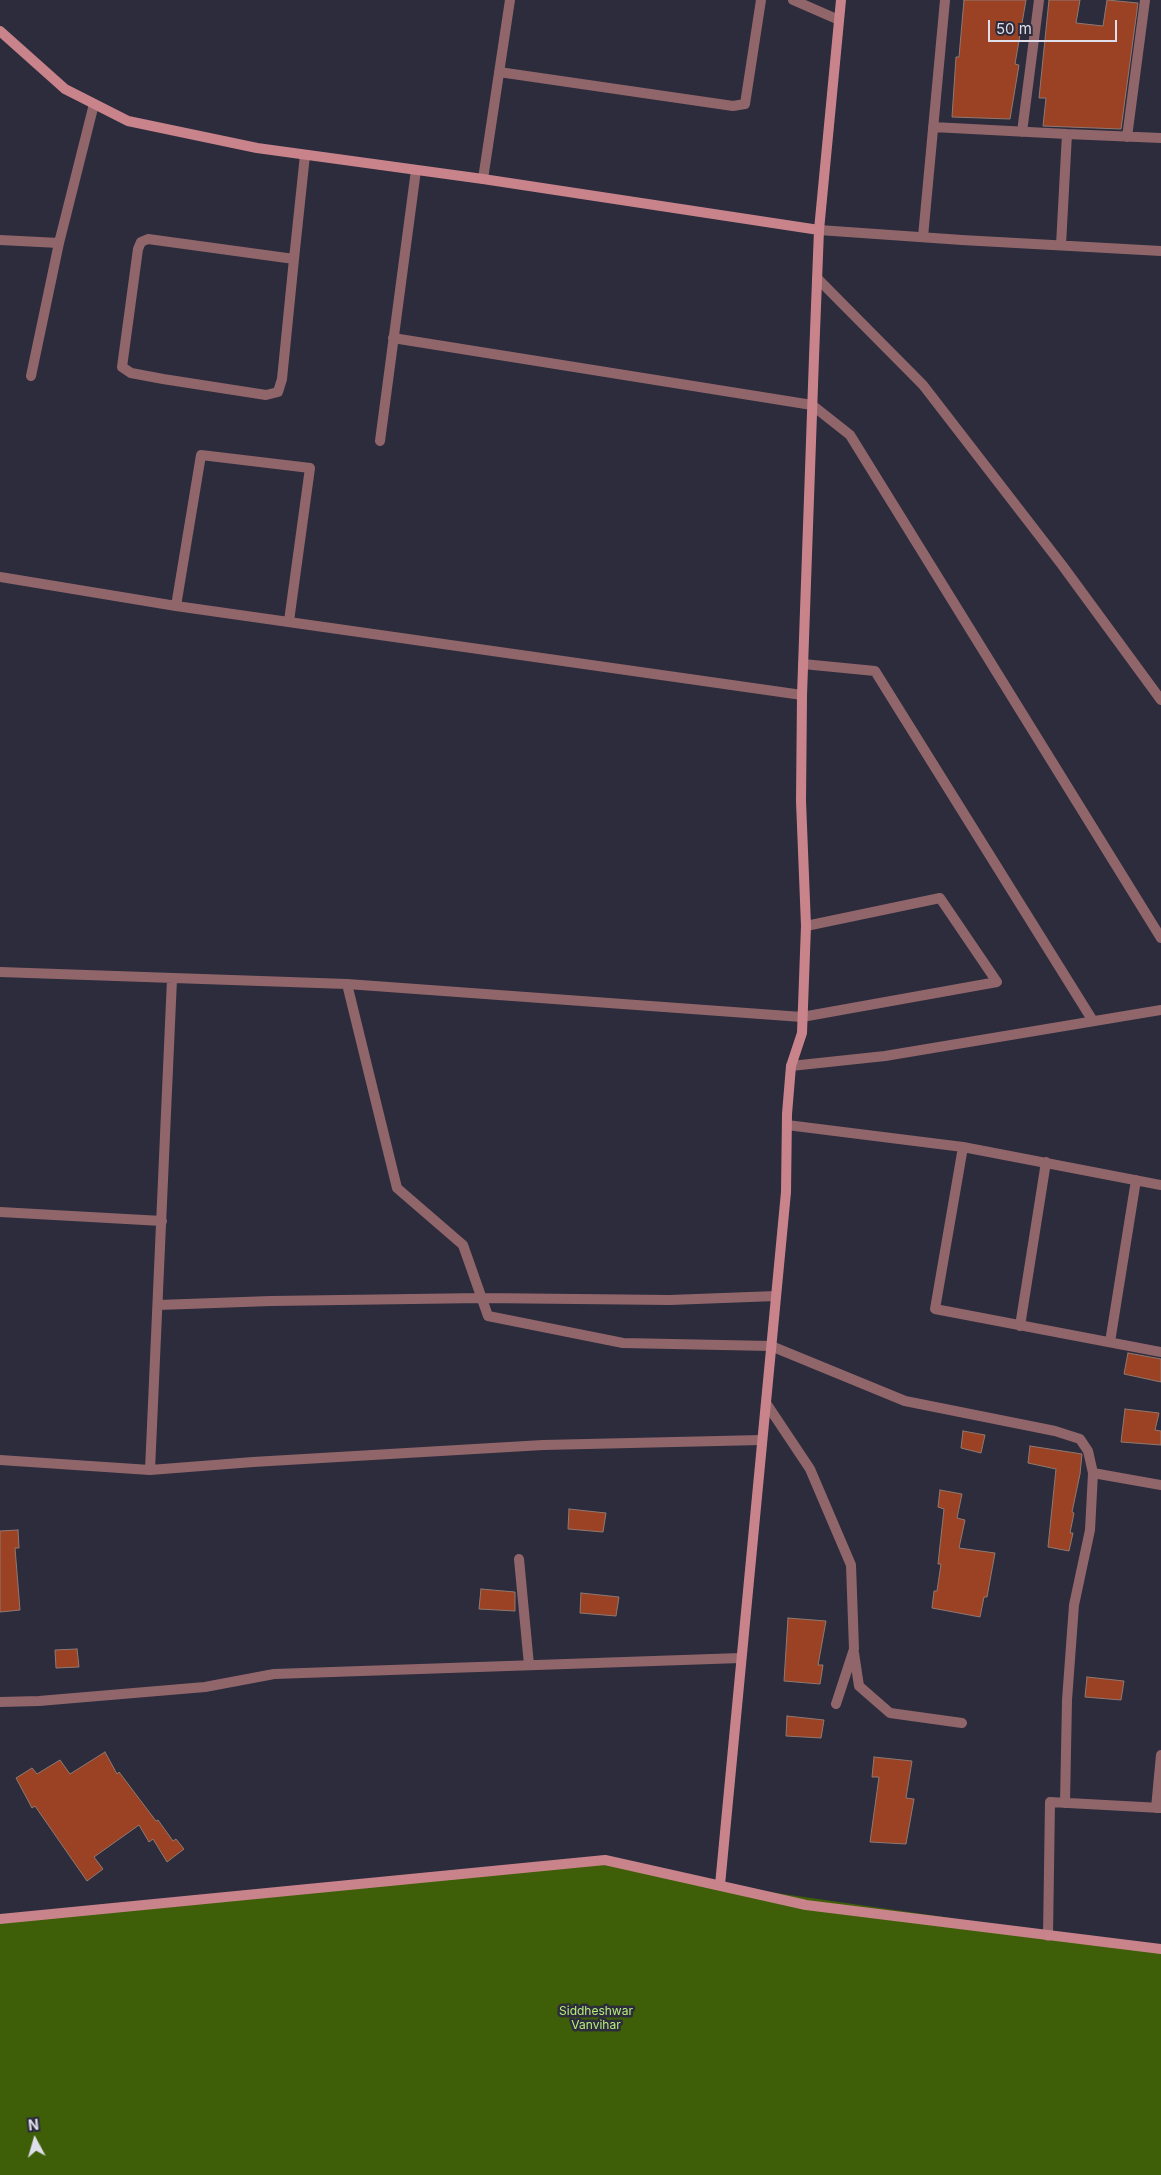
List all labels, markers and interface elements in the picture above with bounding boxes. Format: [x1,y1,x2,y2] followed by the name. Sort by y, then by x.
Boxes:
[991,10,1120,42] scale bar
[996,19,1032,38] text: 50 m
[559,2004,633,2032] park label: Siddheshwar Vanvihar
[10,2115,60,2165] north arrow
[27,2116,40,2134] text: N

